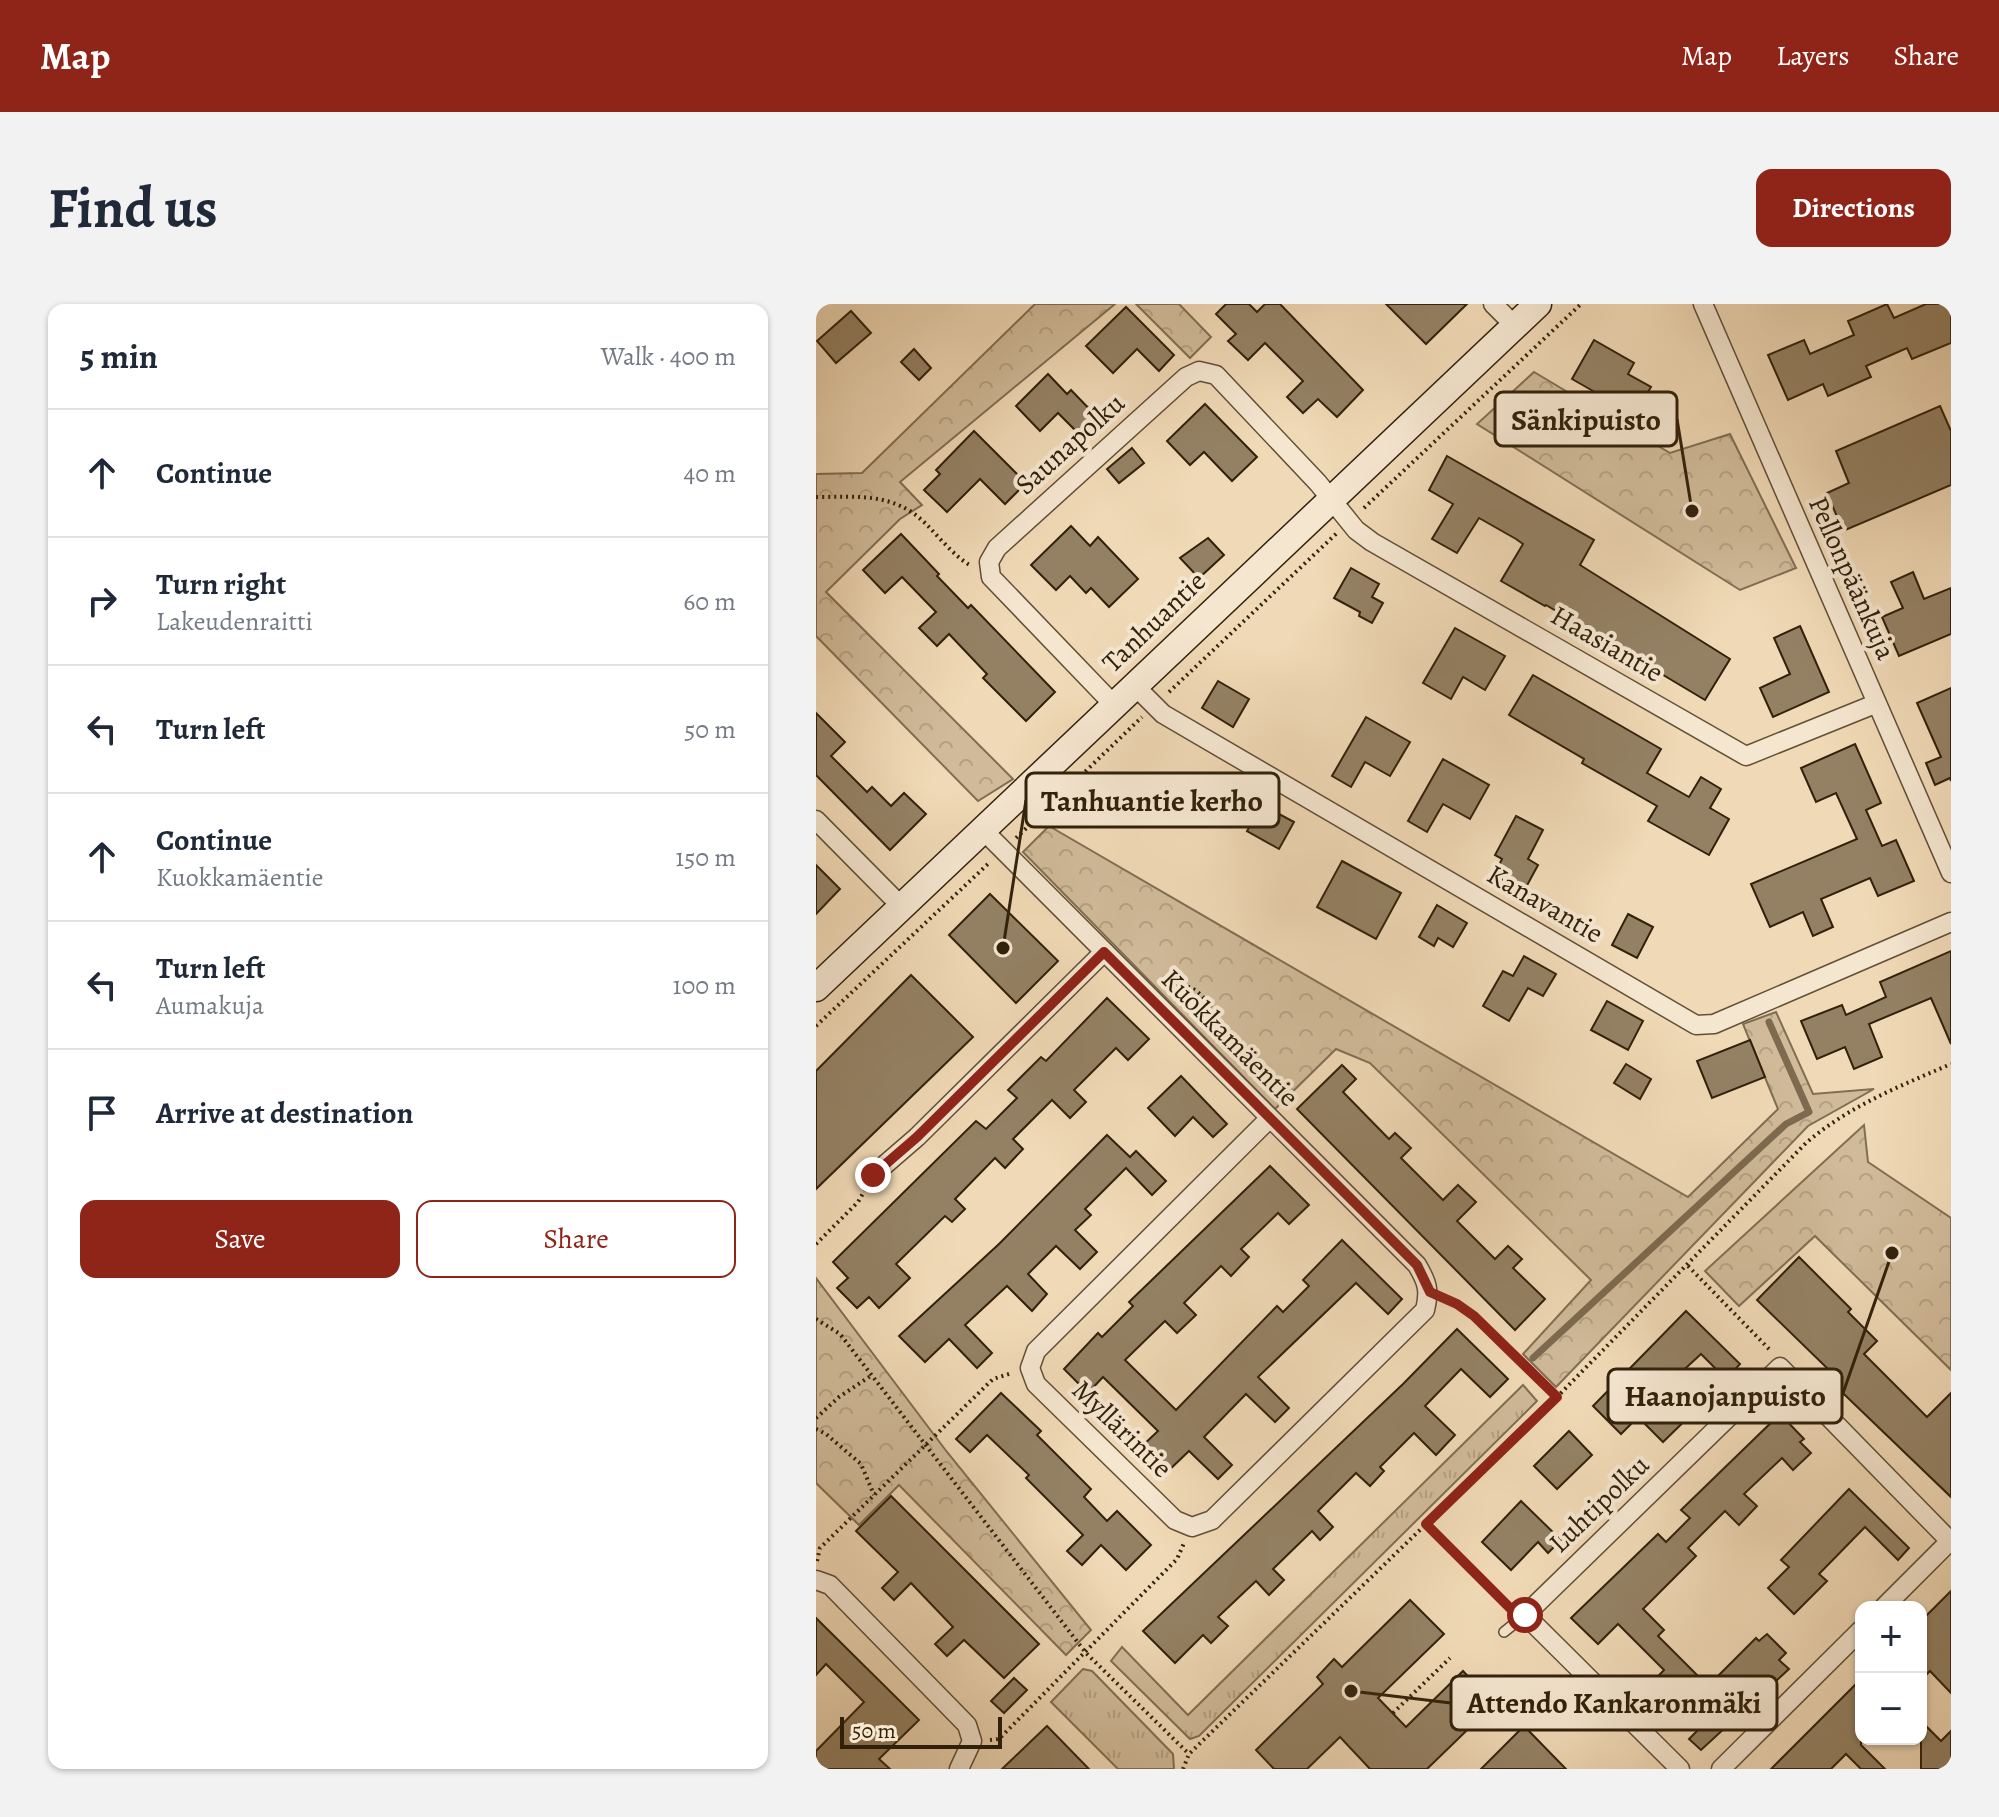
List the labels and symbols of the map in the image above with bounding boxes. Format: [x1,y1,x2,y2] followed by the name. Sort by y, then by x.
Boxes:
[1007,384,1134,503] street label: Saunapolku
[1495,392,1677,446] callout: Sänkipuisto
[1511,400,1661,440] text: Sänkipuisto
[1799,490,1905,666] street label: Pellonpäänkuja
[1094,563,1214,681] street label: Tanhuantie
[1544,597,1670,691] street label: Haasiantie
[1026,773,1279,827] callout: Tanhuantie kerho
[1041,781,1263,821] text: Tanhuantie kerho
[1480,855,1610,953] street label: Kanavantie
[1153,961,1307,1115] street label: Kuokkamäentie
[855,1157,891,1193] route end
[1608,1369,1842,1423] callout: Haanojanpuisto
[1063,1372,1181,1486] street label: Myllärintie
[1624,1376,1826,1416] text: Haanojanpuisto
[1540,1446,1658,1561] street label: Luhtipolku
[1507,1597,1543,1633] route start
[1451,1676,1777,1730] callout: Attendo Kankaronmäki
[1466,1683,1762,1723] text: Attendo Kankaronmäki
[840,1713,1002,1749] scale bar

